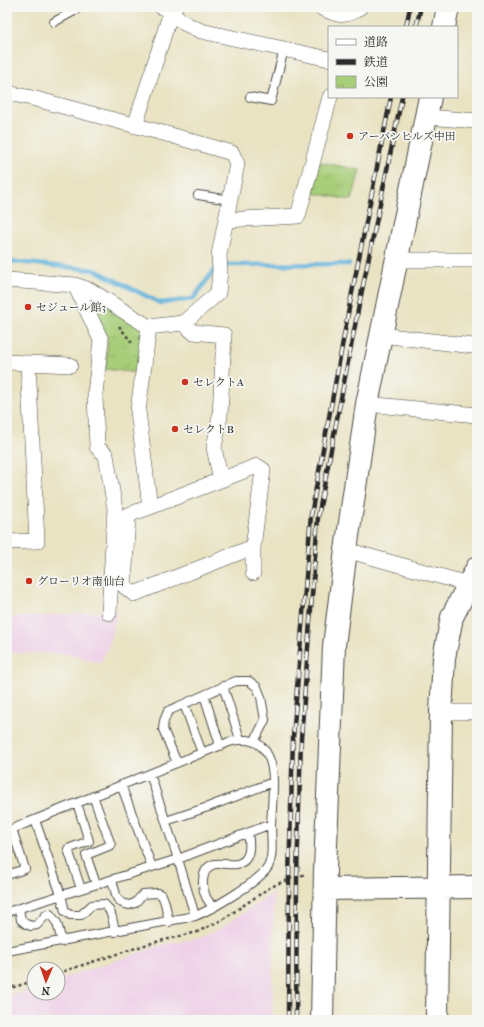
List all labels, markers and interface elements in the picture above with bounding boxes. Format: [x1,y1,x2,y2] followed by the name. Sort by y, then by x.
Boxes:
[328,26,458,98] legend
[364,35,388,49] text: 道路
[363,55,388,69] text: 鉄道
[364,75,388,89] text: 公園
[358,130,456,143] place label: アーバンヒルズ中田
[345,131,355,141] marker: アーバンヒルズ中田
[36,301,106,314] place label: セジュール館3
[23,302,33,312] marker: セジュール館3
[193,376,245,389] place label: セレクトA
[180,377,190,387] marker: セレクトA
[183,423,234,436] place label: セレクトB
[170,424,180,434] marker: セレクトB
[37,575,125,588] place label: グローリオ南仙台
[24,576,34,586] marker: グローリオ南仙台
[26,961,66,1001] north arrow
[41,984,50,997] text: N

